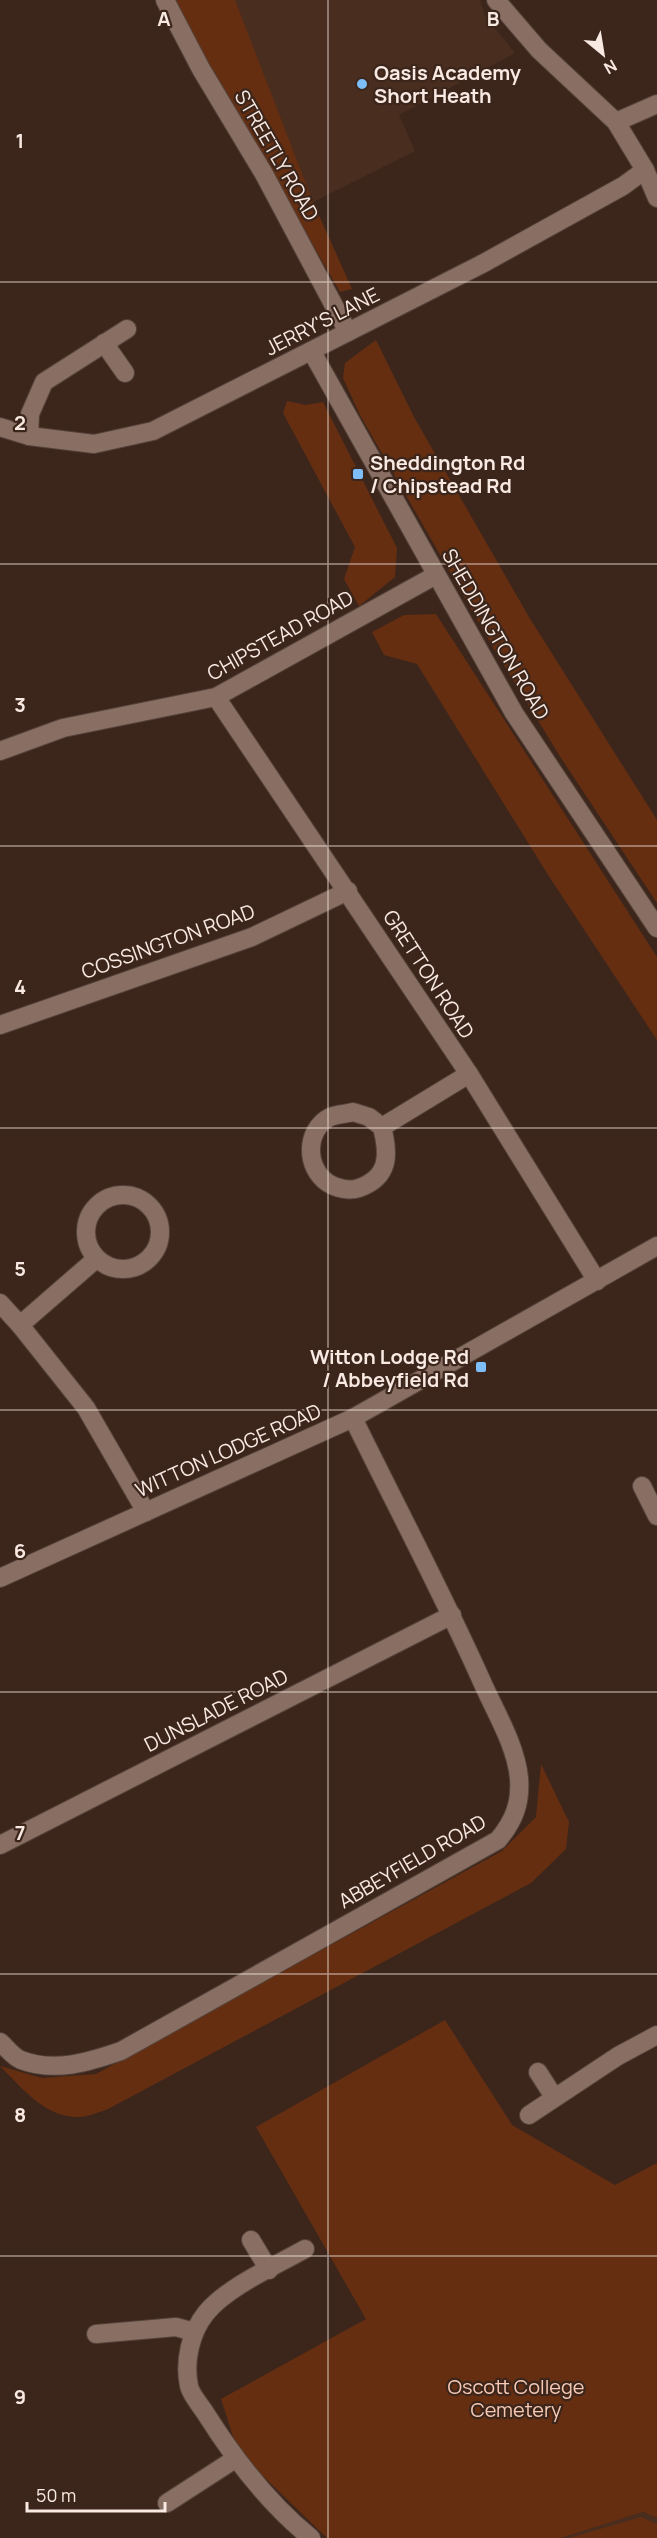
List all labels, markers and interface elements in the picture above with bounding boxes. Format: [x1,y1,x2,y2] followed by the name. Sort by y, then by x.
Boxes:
[157,5,171,32] text: A
[487,5,500,32] text: B
[573,24,633,84] north arrow
[600,55,621,79] text: N
[374,59,522,109] place label: Oasis Academy Short Heath
[355,77,369,91] marker: Oasis Academy Short Heath
[229,85,325,225] street label: STREETLY ROAD
[16,127,24,154] text: 1
[260,281,384,361] street label: JERRY'S LANE
[14,409,26,436] text: 2
[370,449,525,499] place label: Sheddington Rd / Chipstead Rd
[351,467,365,481] marker: Sheddington Rd / Chipstead Rd
[436,544,556,724] street label: SHEDDINGTON ROAD
[202,584,358,686] street label: CHIPSTEAD ROAD
[14,691,26,718] text: 3
[78,897,258,985] street label: COSSINGTON ROAD
[377,905,481,1043] street label: GRETTON ROAD
[14,973,26,1000] text: 4
[14,1255,26,1282] text: 5
[310,1343,469,1393] place label: Witton Lodge Rd / Abbeyfield Rd
[474,1360,488,1374] marker: Witton Lodge Rd / Abbeyfield Rd
[131,1397,325,1503] street label: WITTON LODGE ROAD
[14,1537,26,1564] text: 6
[139,1662,293,1758] street label: DUNSLADE ROAD
[333,1808,491,1914] street label: ABBEYFIELD ROAD
[15,1819,25,1846] text: 7
[14,2101,26,2128] text: 8
[447,2373,585,2423] park label: Oscott College Cemetery
[14,2383,26,2410] text: 9
[27,2475,165,2513] scale bar
[36,2483,76,2507] text: 50 m

